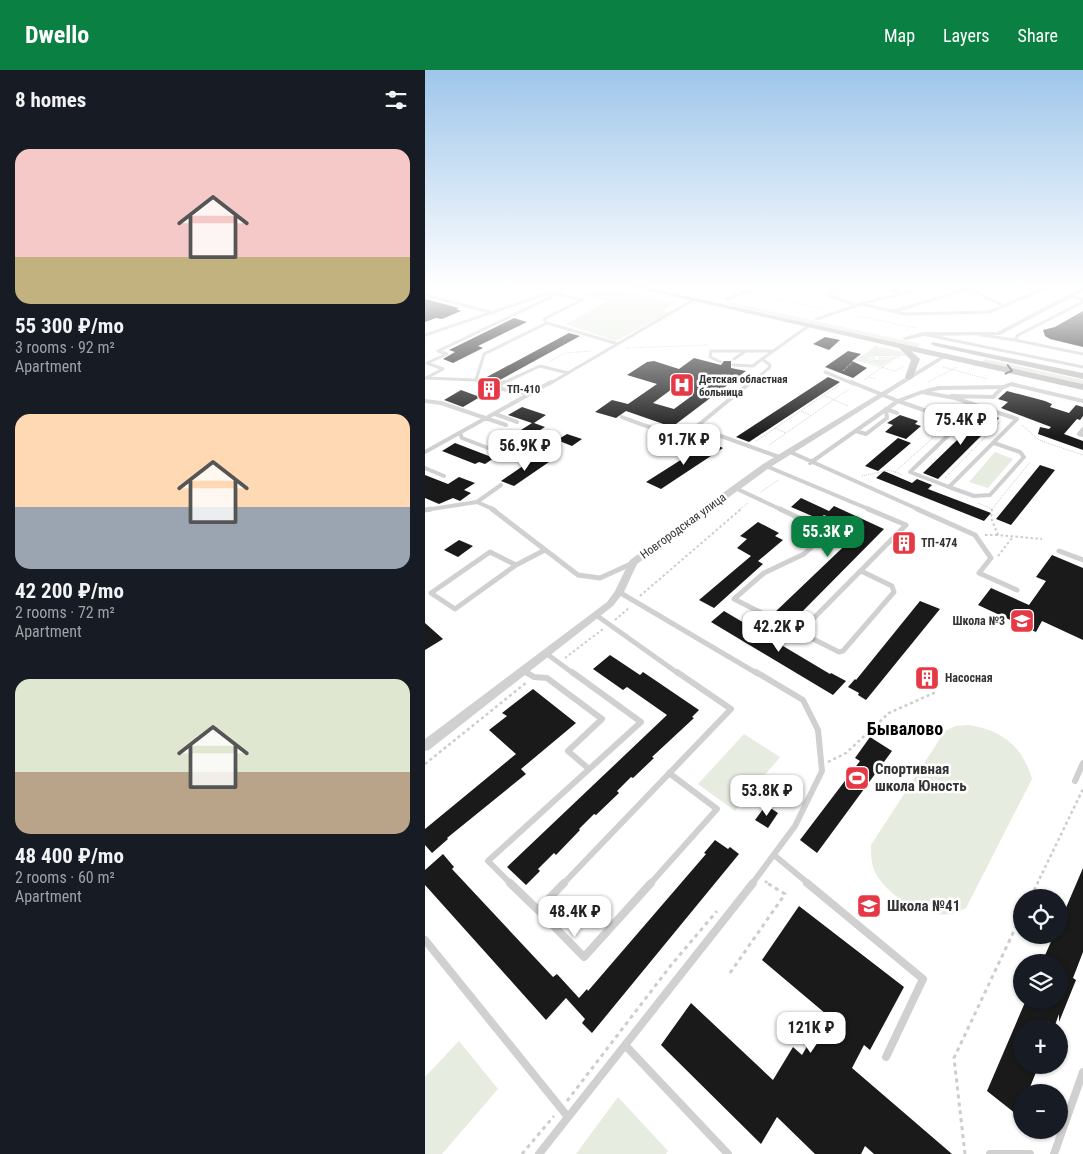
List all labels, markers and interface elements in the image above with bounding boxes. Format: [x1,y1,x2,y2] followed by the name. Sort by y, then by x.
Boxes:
[25,21,89,49] text: Dwello
[884,25,915,46] text: Map
[943,25,990,46] text: Layers
[1018,25,1058,46] text: Share
[382,86,410,114] icon: filters
[15,88,86,112] text: 8 homes
[168,182,258,272] icon: home
[15,314,124,338] text: 55 300 ₽/mo
[15,338,115,357] text: 3 rooms · 92 m²
[15,357,82,376] text: Apartment
[1004,365,1013,375] one-way arrow
[669,372,695,398] hospital icon: Детская областная больница
[699,373,788,399] place label: Детская областная больница
[476,376,502,402] building icon: ТП-410
[507,383,541,396] place label: ТП-410
[915,404,1007,446] pin: 75.4K ₽
[935,410,987,429] text: 75.4K ₽
[638,424,730,466] pin: 91.7K ₽
[479,430,571,472] pin: 56.9K ₽
[658,430,710,449] text: 91.7K ₽
[499,436,551,455] text: 56.9K ₽
[168,447,258,537] icon: home
[637,490,729,562] street label: Новгородская улица
[782,516,874,558] pin: 55.3K ₽
[802,522,854,541] text: 55.3K ₽
[891,530,917,556] building icon: ТП-474
[921,536,957,550] place label: ТП-474
[15,579,124,603] text: 42 200 ₽/mo
[15,603,115,622] text: 2 rooms · 72 m²
[1009,608,1035,634] school or university icon: Школа №3
[733,610,825,653] pin: 42.2K ₽
[952,614,1005,628] place label: Школа №3
[753,617,805,636] text: 42.2K ₽
[15,622,82,641] text: Apartment
[914,665,940,691] building icon: Насосная
[945,671,993,685] place label: Насосная
[168,712,258,802] icon: home
[867,718,943,739] district label: Бывалово
[875,760,967,795] place label: Спортивная школа Юность
[844,765,870,791] sports icon: Спортивная школа Юность
[721,774,813,817] pin: 53.8K ₽
[741,781,793,800] text: 53.8K ₽
[15,844,124,868] text: 48 400 ₽/mo
[15,868,115,887] text: 2 rooms · 60 m²
[15,887,82,906] text: Apartment
[1013,889,1068,1139] map controls
[1013,889,1068,944] button: locate
[856,893,882,919] school or university icon: Школа №41
[529,896,621,938] pin: 48.4K ₽
[887,897,960,915] place label: Школа №41
[549,902,601,921] text: 48.4K ₽
[1013,954,1068,1009] button: layers
[770,1012,852,1054] pin: 121K ₽
[788,1018,834,1037] text: 121K ₽
[1013,1019,1068,1074] button: +
[1013,1084,1068,1139] button: −

